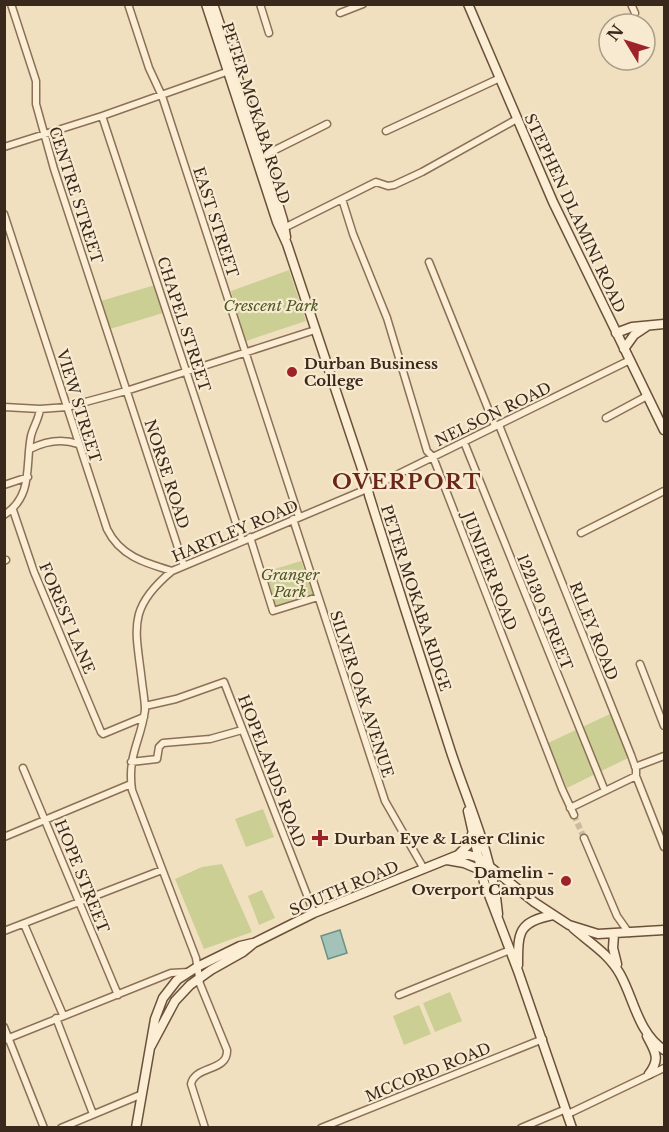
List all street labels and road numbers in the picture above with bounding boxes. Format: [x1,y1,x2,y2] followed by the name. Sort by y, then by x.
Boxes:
[218,20,294,206] street label: PETER MOKABA ROAD
[520,110,630,316] street label: STEPHEN DLAMINI ROAD
[45,124,107,266] street label: CENTRE STREET
[189,164,243,280] street label: EAST STREET
[153,254,215,394] street label: CHAPEL STREET
[52,346,105,465] street label: VIEW STREET
[432,378,554,450] street label: NELSON ROAD
[140,417,194,531] street label: NORSE ROAD
[169,496,301,566] street label: HARTLEY ROAD
[377,502,455,694] street label: PETER MOKABA RIDGE
[458,507,521,633] street label: JUNIPER ROAD
[513,551,577,673] street label: 122130 STREET
[35,559,99,677] street label: FOREST LANE
[566,579,622,683] street label: RILEY ROAD
[326,608,398,780] street label: SILVER OAK AVENUE
[234,692,310,850] street label: HOPELANDS ROAD
[51,817,113,935] street label: HOPE STREET
[286,856,402,920] street label: SOUTH ROAD
[362,1038,494,1106] street label: MCCORD ROAD

